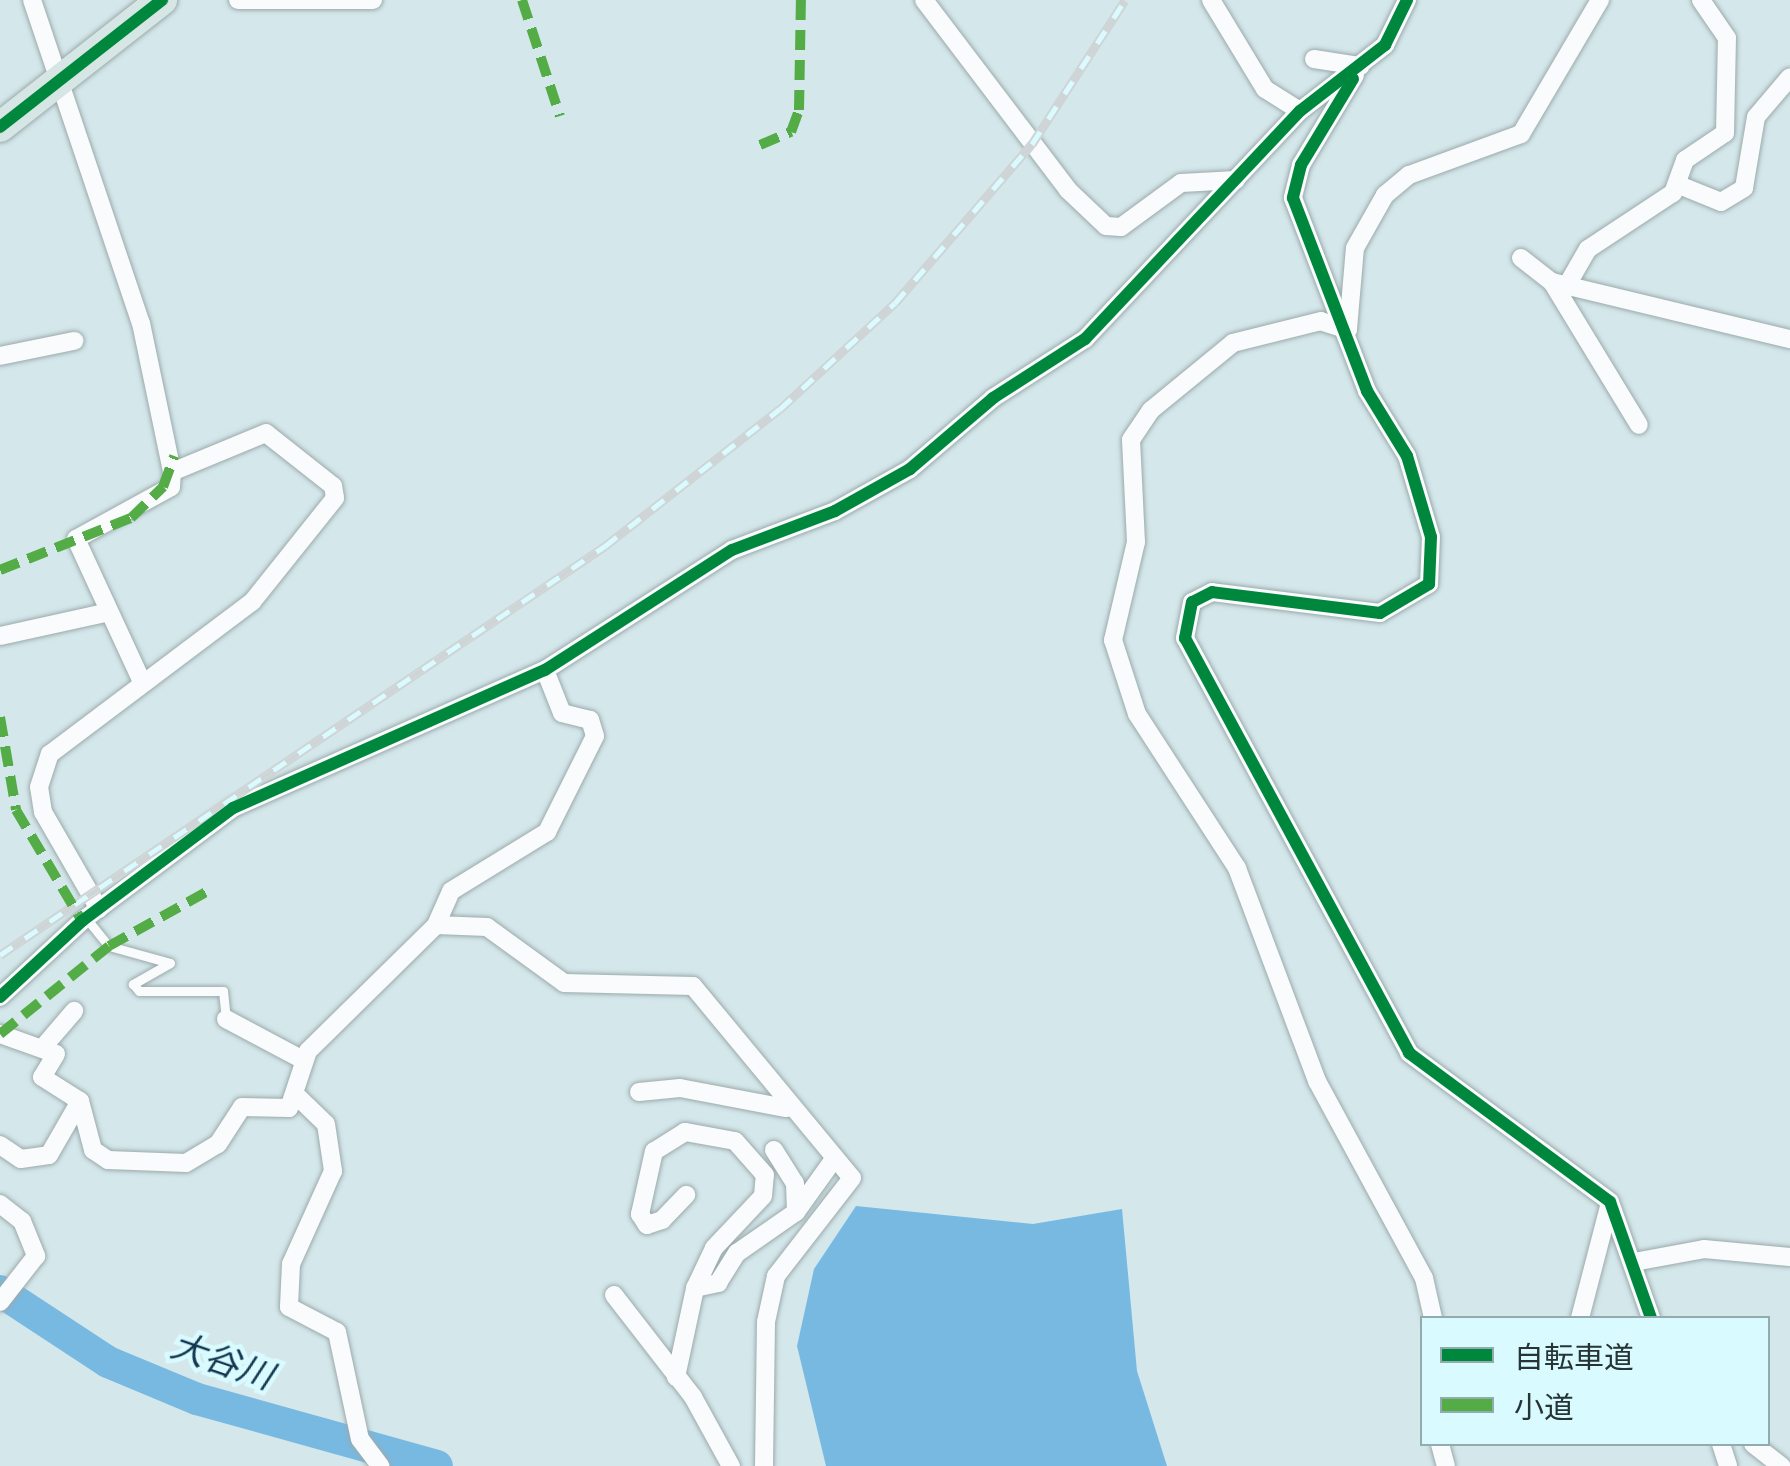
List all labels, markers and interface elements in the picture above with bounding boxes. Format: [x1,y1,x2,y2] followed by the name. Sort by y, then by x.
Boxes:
[1420,1316,1770,1446] legend
[166,1324,278,1398] water label: 大谷川
[1514,1340,1634,1376] text: 自転車道
[1514,1390,1574,1426] text: 小道

